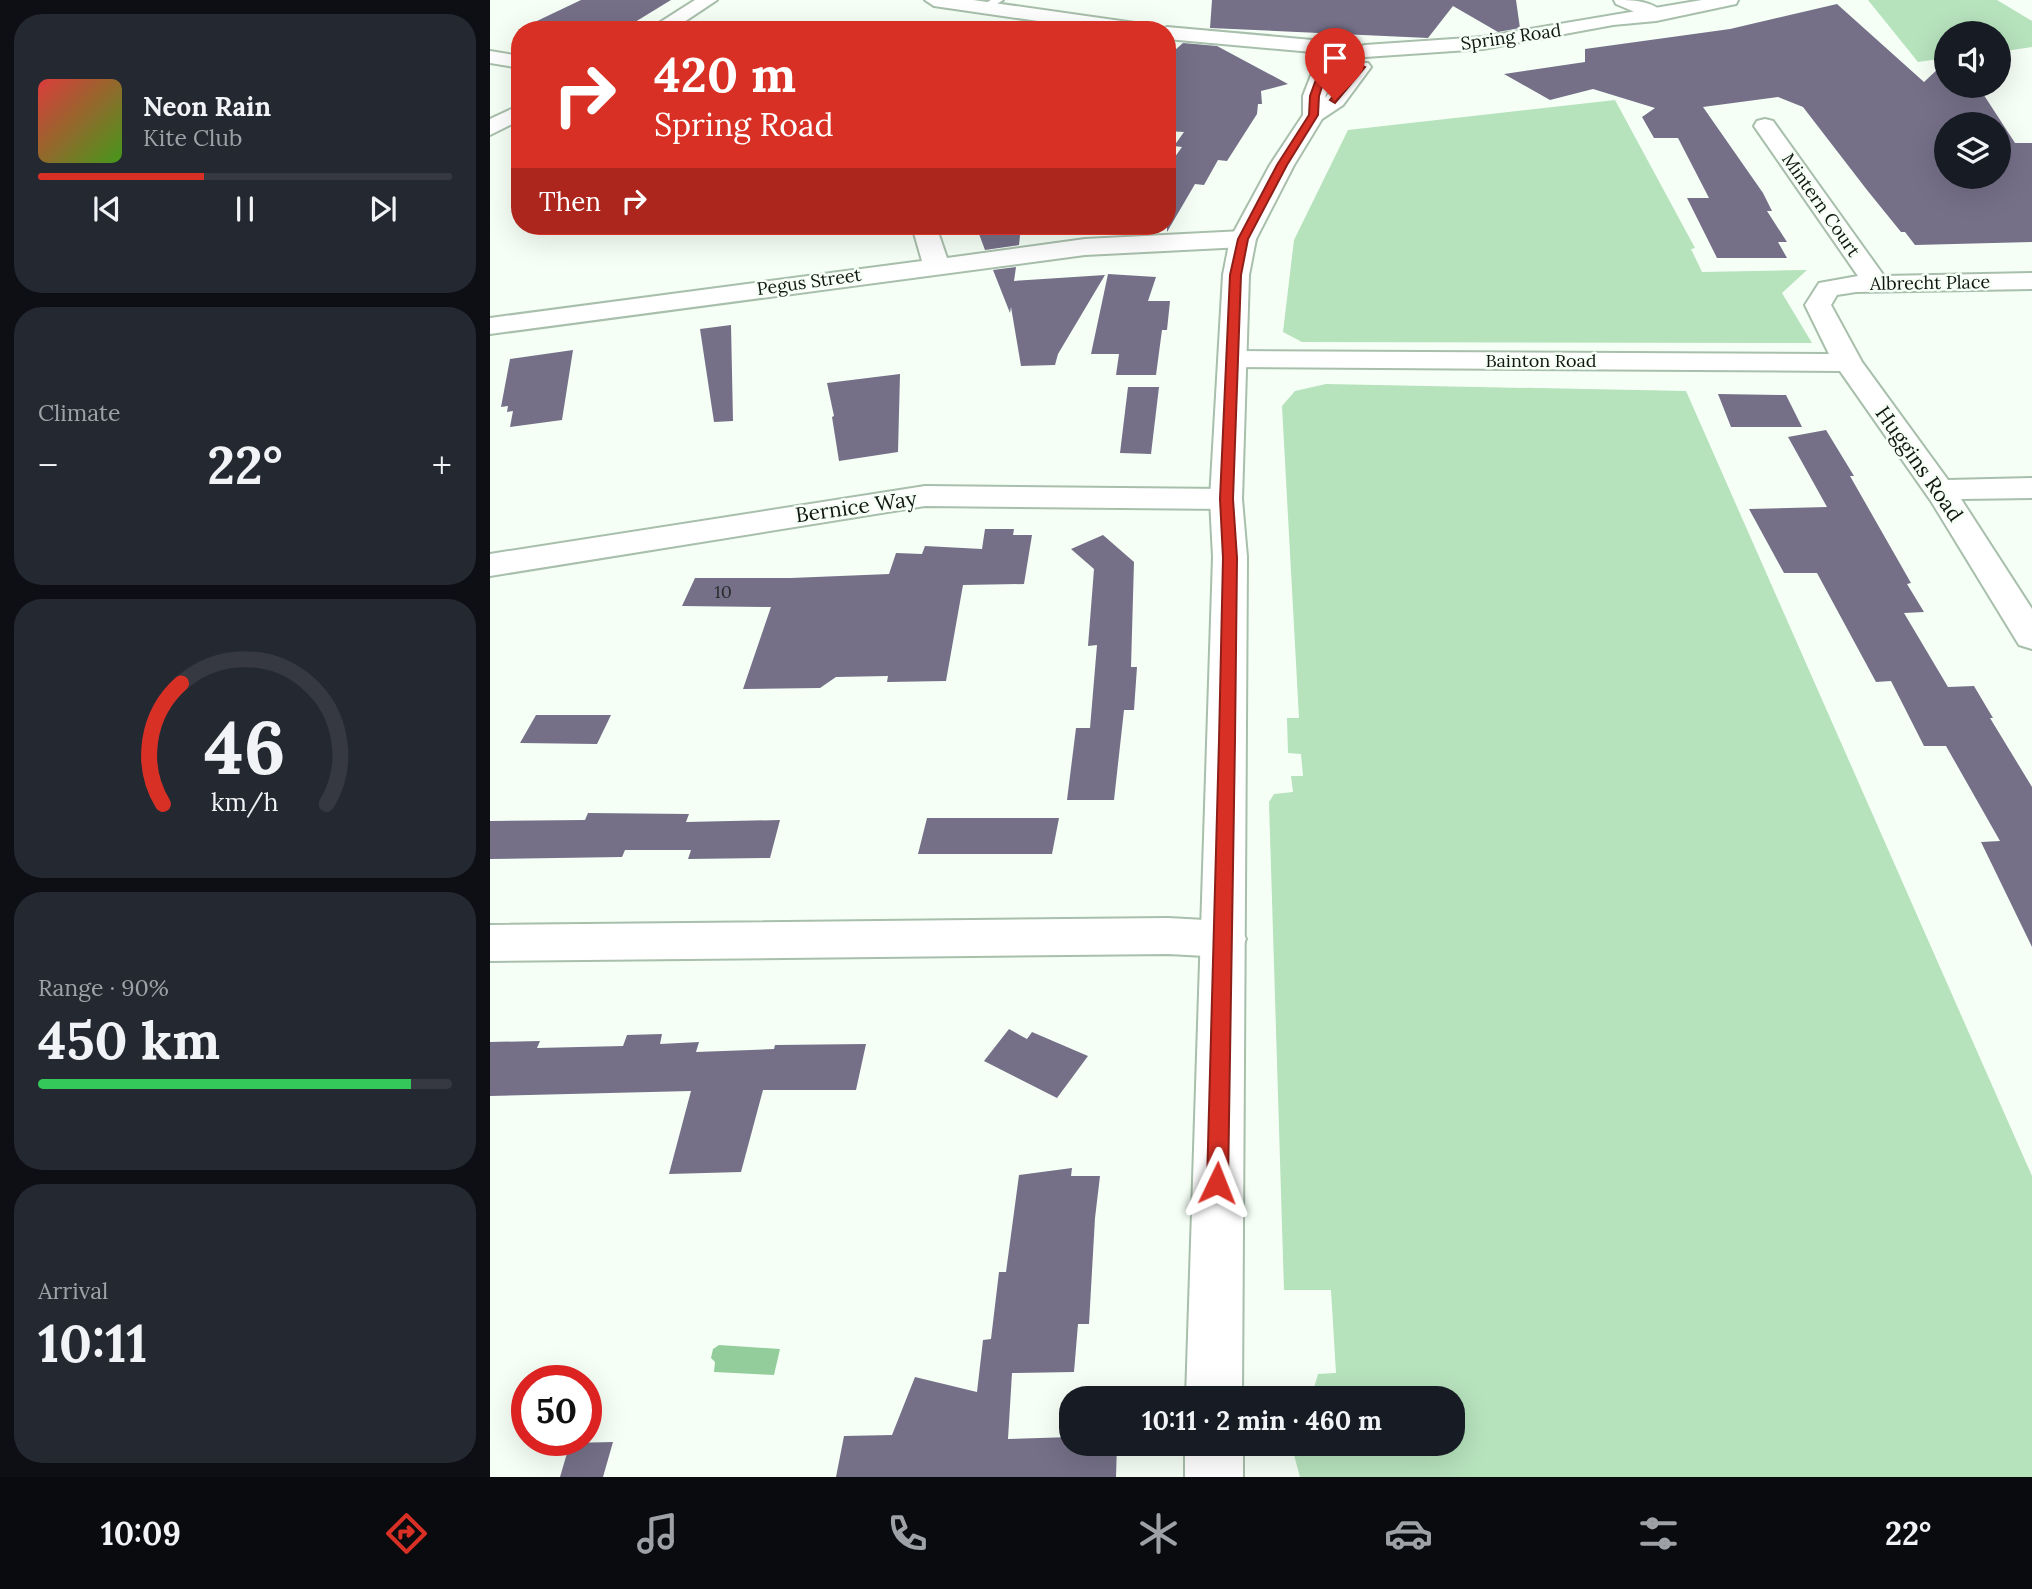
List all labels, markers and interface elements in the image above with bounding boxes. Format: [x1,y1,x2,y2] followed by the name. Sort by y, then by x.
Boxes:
[1459,18,1563,55] street label: Spring Road
[1934,21,2011,189] map controls
[1934,21,2011,98] button: sound
[1305,28,1365,100] pin
[1316,39,1354,77] icon: arrive
[654,43,796,105] text: 420 m
[539,49,630,140] icon: right
[143,90,271,123] text: Neon Rain
[654,104,834,145] text: Spring Road
[1934,112,2011,189] button: layers
[143,123,242,152] text: Kite Club
[1777,148,1866,261] street label: Mintern Court
[615,182,653,220] icon: right
[539,185,601,218] text: Then
[88,190,126,228] icon: previous
[226,190,264,228] icon: pause
[364,190,402,228] icon: next
[755,263,863,300] street label: Pegus Street
[1869,270,1990,295] street label: Albrecht Place
[1485,349,1597,372] street label: Bainton Road
[38,398,120,427] text: Climate
[1870,401,1969,527] street label: Huggins Road
[207,432,283,498] text: 22°
[38,441,58,489] text: −
[432,441,452,489] text: +
[794,485,918,528] street label: Bernice Way
[714,580,732,603] house number: 10
[204,702,286,795] text: 46
[211,786,279,818] text: km/h
[38,973,169,1002] text: Range · 90%
[38,1007,220,1073] text: 450 km
[1180,1146,1254,1220] position arrow
[38,1276,108,1305] text: Arrival
[38,1310,147,1376] text: 10:11
[511,1365,602,1456] speed limit sign: 50
[1142,1404,1382,1437] text: 10:11 · 2 min · 460 m
[382,1509,431,1558] icon: directions
[633,1509,682,1558] icon: music
[883,1509,932,1558] icon: phone
[1134,1509,1183,1558] icon: climate
[1384,1509,1433,1558] icon: car
[1634,1509,1683,1558] icon: filters
[101,1513,181,1554] text: 10:09
[1885,1513,1931,1554] text: 22°

